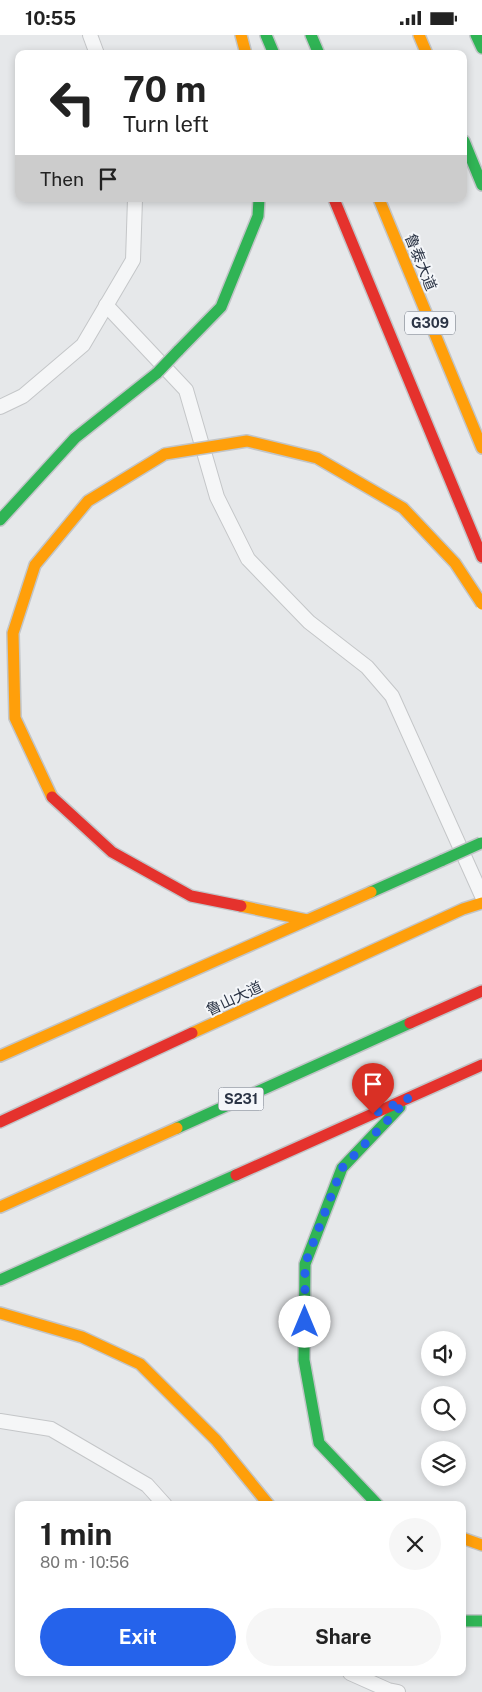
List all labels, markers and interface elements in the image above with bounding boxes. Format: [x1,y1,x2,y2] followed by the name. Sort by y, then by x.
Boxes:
[25,7,76,29] text: 10:55
[123,69,206,110] text: 70 m
[40,70,105,135] icon: left
[123,111,209,137] text: Turn left
[94,165,122,193] icon: arrive
[40,168,84,190] text: Then
[402,231,440,293] street label: 鲁泰大道
[405,311,455,335] road number: G309
[203,978,265,1018] street label: 鲁山大道
[352,1063,394,1114] pin
[359,1070,387,1098] icon: arrive
[218,1087,264,1111] road number: S231
[278,1295,330,1347] position arrow
[421,1331,466,1486] map controls
[421,1331,466,1376] button: sound
[421,1386,466,1431] button: search
[421,1441,466,1486] button: layers
[40,1516,112,1552] text: 1 min
[389,1518,441,1570] button: close
[40,1553,129,1572] text: 80 m · 10:56
[40,1608,236,1666] button: Exit
[246,1608,441,1666] button: Share

